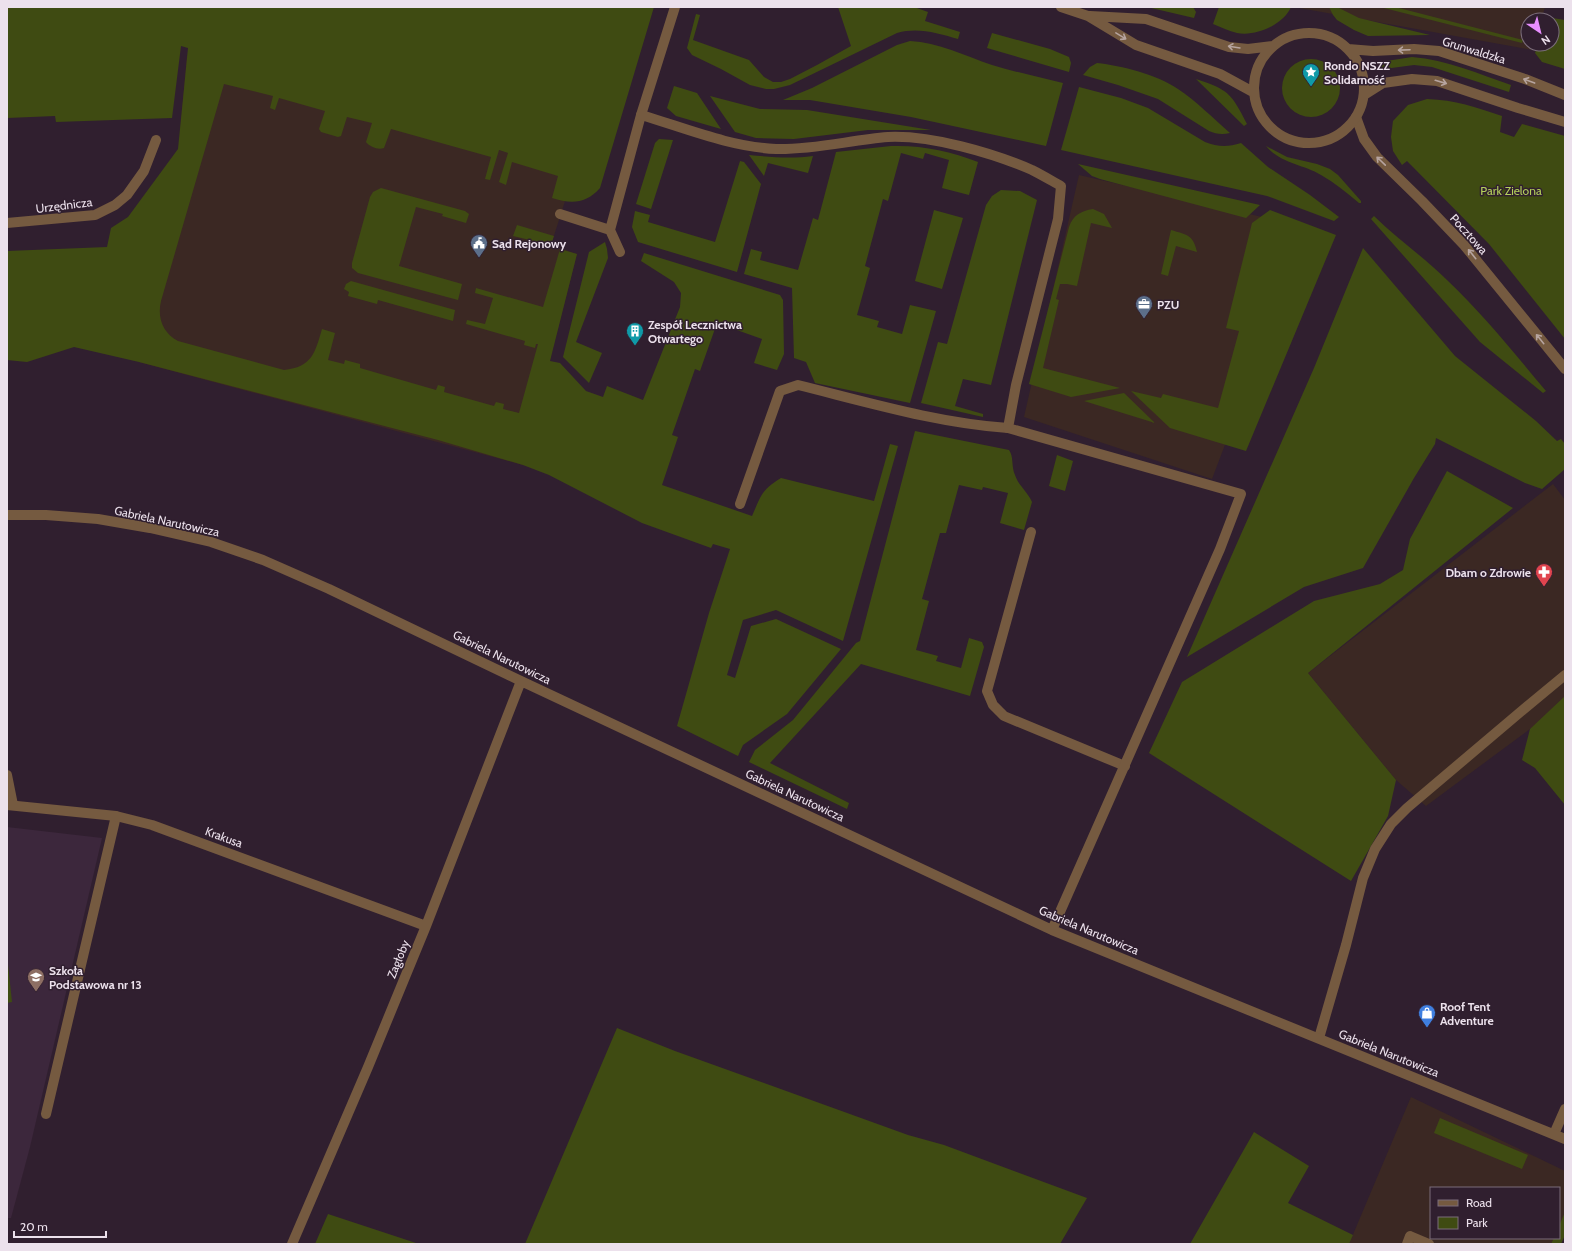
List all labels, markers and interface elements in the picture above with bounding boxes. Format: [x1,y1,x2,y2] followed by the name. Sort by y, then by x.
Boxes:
[1520,12,1560,52] north arrow
[1115,32,1126,40] one-way arrow
[1539,32,1553,48] text: N
[1441,33,1508,67] street label: Grunwaldzka
[1228,43,1241,51] one-way arrow
[1398,46,1411,53] one-way arrow
[1324,58,1390,87] place label: Rondo NSZZ Solidarność
[1301,62,1321,87] place icon: Rondo NSZZ Solidarność
[1522,77,1535,84] one-way arrow
[1434,79,1447,86] one-way arrow
[1376,156,1386,166] one-way arrow
[1480,183,1542,198] park label: Park Zielona
[35,194,93,216] street label: Urzędnicza
[1447,211,1491,258] street label: Pocztowa
[469,233,489,258] public building icon: Sąd Rejonowy
[492,236,567,251] place label: Sąd Rejonowy
[1467,249,1476,260] one-way arrow
[1134,294,1154,319] office icon: PZU
[1157,297,1179,312] place label: PZU
[648,317,742,346] place label: Zespół Lecznictwa Otwartego
[625,321,645,346] building icon: Zespół Lecznictwa Otwartego
[1536,333,1545,344] one-way arrow
[113,503,221,540] street label: Gabriela Narutowicza
[1534,562,1554,587] pharmacy icon: Dbam o Zdrowie
[1445,565,1531,580] place label: Dbam o Zdrowie
[451,627,554,687] street label: Gabriela Narutowicza
[743,766,847,825] street label: Gabriela Narutowicza
[203,823,245,851] street label: Krakusa
[1037,902,1141,958] street label: Gabriela Narutowicza
[384,938,412,980] street label: Zagłoby
[49,963,142,992] place label: Szkoła Podstawowa nr 13
[26,967,46,992] school or university icon: Szkoła Podstawowa nr 13
[1440,999,1494,1028] place label: Roof Tent Adventure
[1417,1003,1437,1028] shop icon: Roof Tent Adventure
[1337,1026,1442,1080] street label: Gabriela Narutowicza
[1430,1187,1560,1239] legend
[1466,1195,1492,1210] text: Road
[14,1213,106,1239] scale bar
[1466,1215,1488,1230] text: Park
[20,1219,48,1234] text: 20 m

